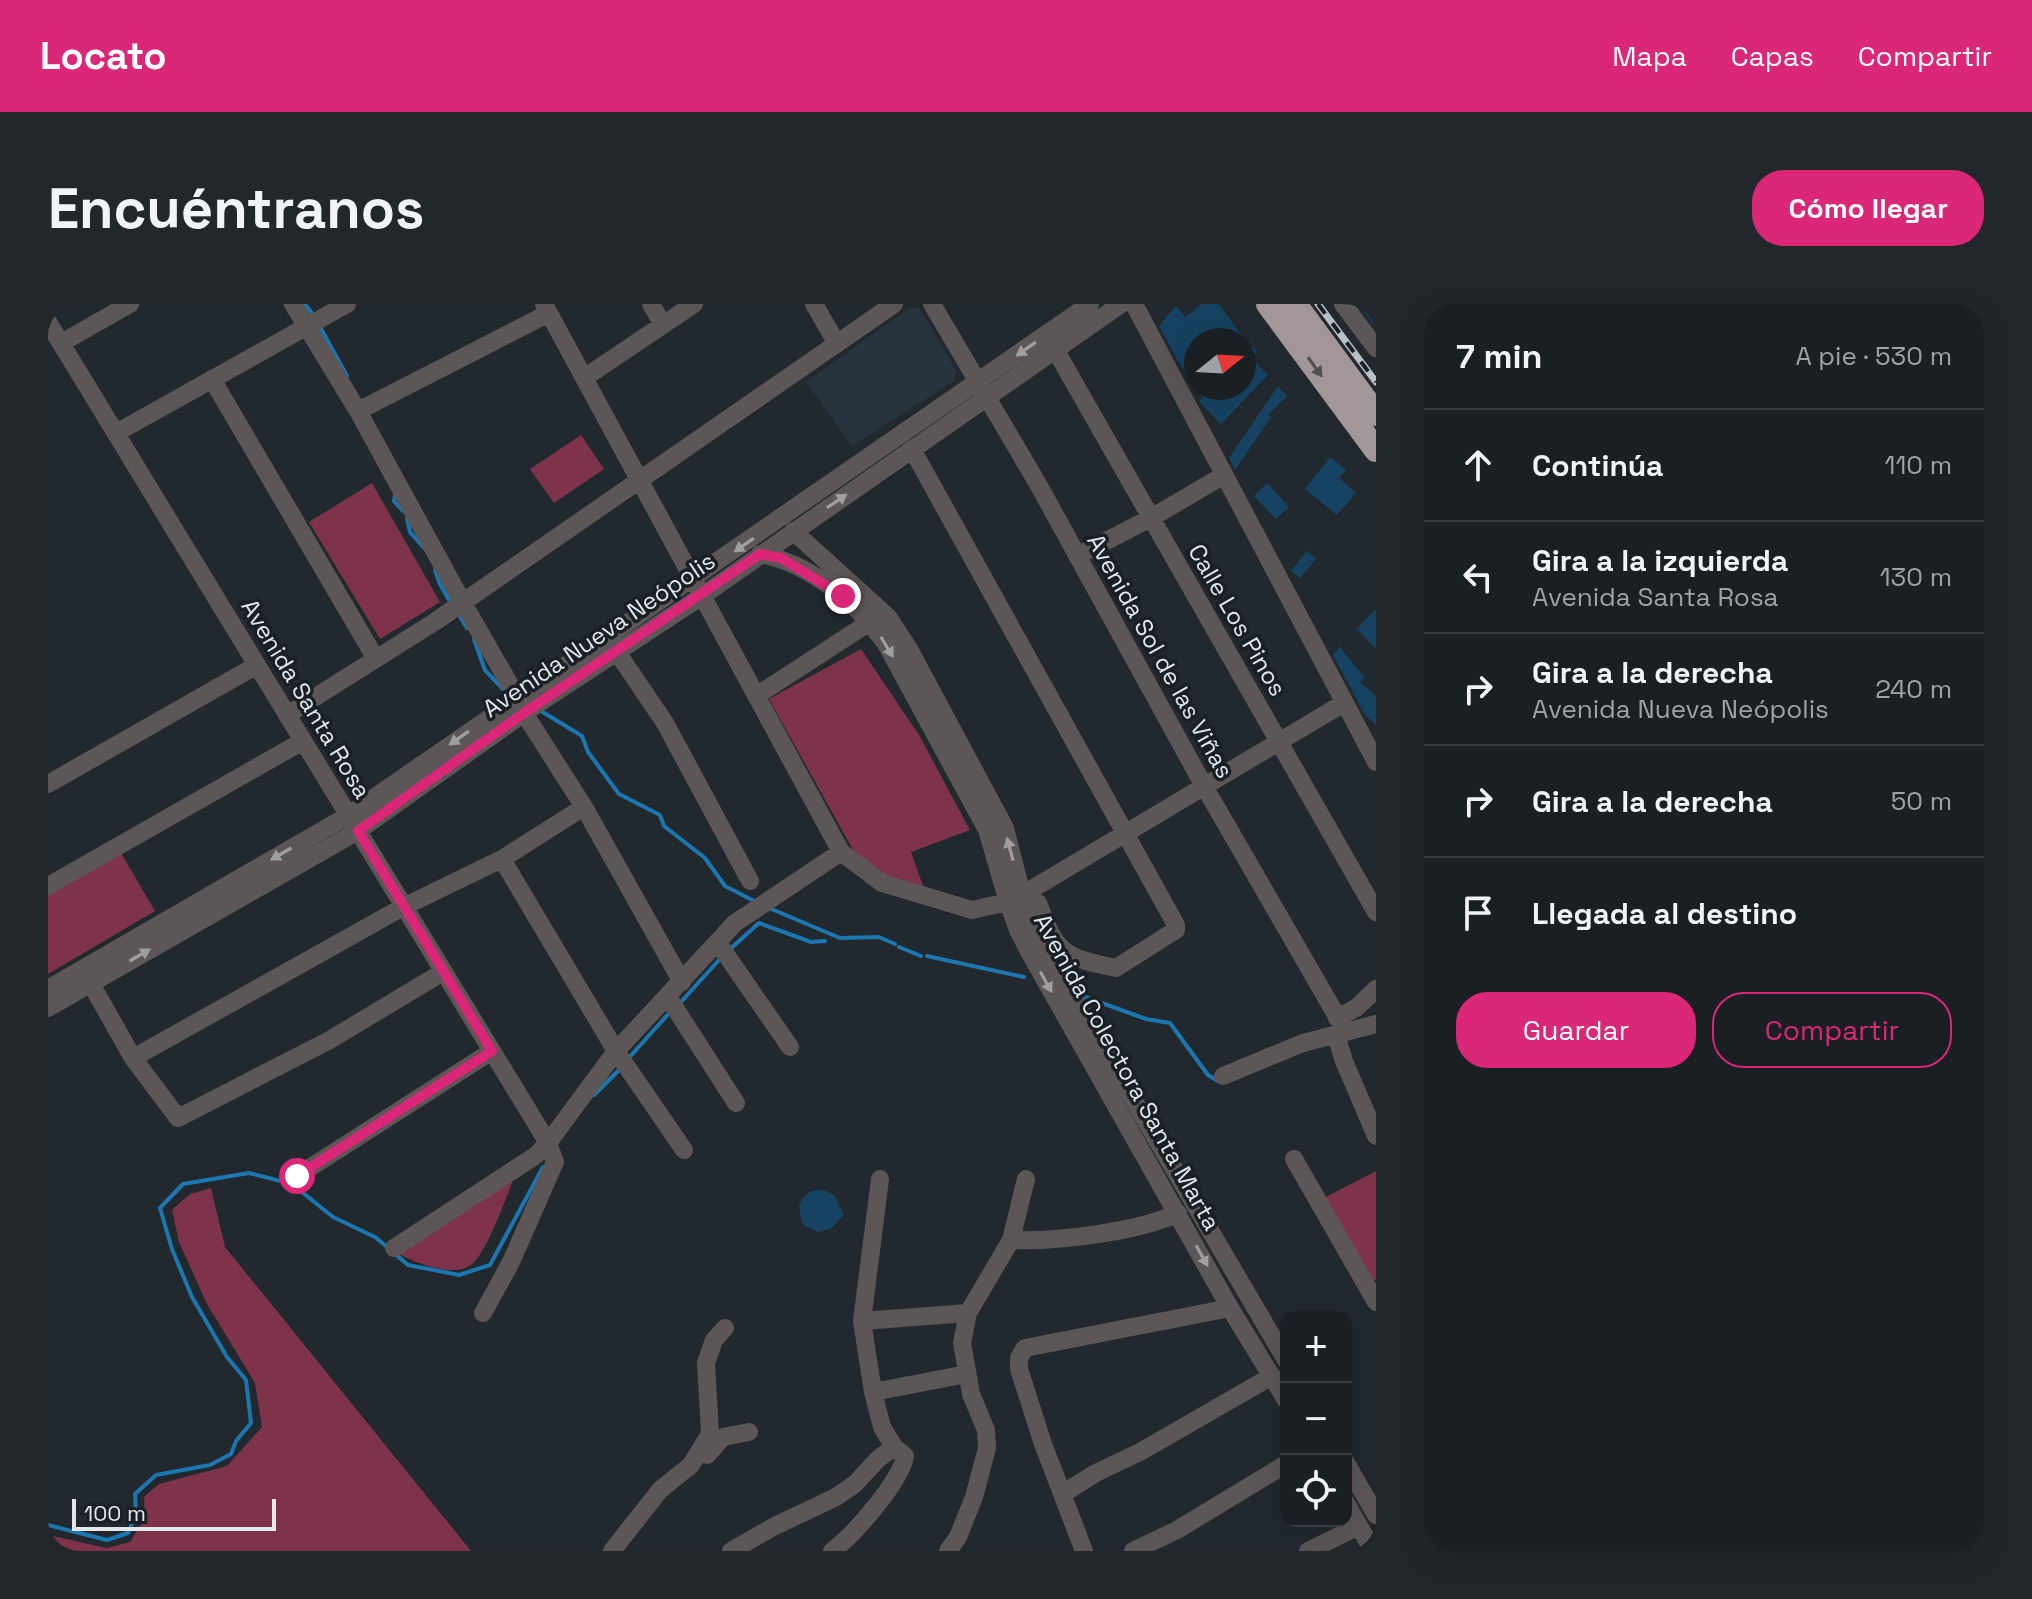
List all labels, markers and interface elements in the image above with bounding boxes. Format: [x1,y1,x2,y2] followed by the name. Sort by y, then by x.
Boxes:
[40,32,167,80] text: Locato
[1612,38,1687,74] text: Mapa
[1731,38,1814,74] text: Capas
[1858,38,1992,74] text: Compartir
[1752,170,1984,246] button: Cómo llegar
[48,173,424,244] text: Encuéntranos
[1184,328,1256,400] north arrow
[1456,335,1543,378] text: 7 min
[1796,339,1952,373] text: A pie · 530 m
[1016,341,1037,356] one-way arrow
[1306,357,1322,377] one-way arrow
[1456,443,1500,487] icon: ahead
[1532,446,1663,485] text: Continúa
[1885,448,1952,482] text: 110 m
[826,494,847,509] one-way arrow
[1080,528,1241,783] street label: Avenida Sol de las Viñas
[733,537,754,552] one-way arrow
[1181,538,1293,701] street label: Calle Los Pinos
[1532,541,1788,580] text: Gira a la izquierda
[477,545,721,724] street label: Avenida Nueva Neópolis
[1456,555,1500,599] icon: left
[1880,560,1952,594] text: 130 m
[825,578,861,614] route end
[1532,580,1778,614] text: Avenida Santa Rosa
[235,593,378,804] street label: Avenida Santa Rosa
[880,636,894,658] one-way arrow
[1532,653,1773,692] text: Gira a la derecha
[1456,667,1500,711] icon: right
[1875,672,1952,706] text: 240 m
[1532,692,1829,726] text: Avenida Nueva Neópolis
[448,730,470,746] one-way arrow
[1456,779,1500,823] icon: right
[1532,782,1773,821] text: Gira a la derecha
[1891,784,1952,818] text: 50 m
[1004,837,1016,862] one-way arrow
[270,847,292,861] one-way arrow
[1456,891,1500,935] icon: arrive
[1532,894,1797,933] text: Llegada al destino
[1027,908,1228,1236] street label: Avenida Colectora Santa Marta
[128,948,151,962] one-way arrow
[1039,970,1053,993] one-way arrow
[1456,992,1696,1068] button: Guardar
[1712,992,1952,1068] button: Compartir
[279,1158,315,1194] route start
[1195,1245,1209,1268] one-way arrow
[1280,1311,1352,1527] map controls
[1280,1311,1352,1383] button: +
[1280,1383,1352,1455] button: −
[1280,1455,1352,1527] button: locate
[72,1495,276,1531] scale bar
[84,1499,146,1527] text: 100 m

